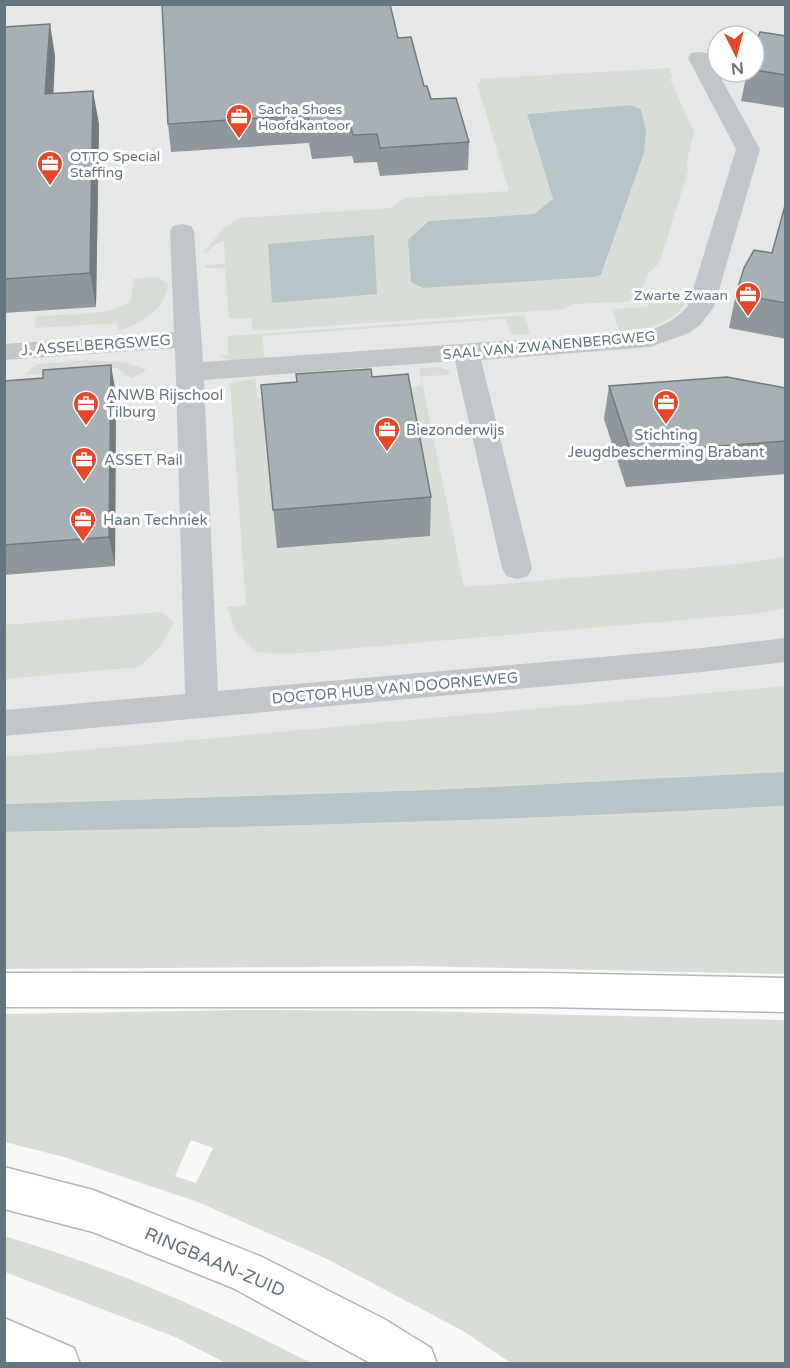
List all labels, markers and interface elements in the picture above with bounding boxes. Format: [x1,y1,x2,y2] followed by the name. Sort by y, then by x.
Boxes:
[706,24,766,84] north arrow
[730,57,745,79] text: N
[258,101,351,134] place label: Sacha Shoes Hoofdkantoor
[224,102,254,140] office icon: Sacha Shoes Hoofdkantoor
[70,148,160,181] place label: OTTO Special Staffing
[35,149,65,187] office icon: OTTO Special Staffing
[733,280,763,318] office icon: Zwarte Zwaan
[634,287,728,304] place label: Zwarte Zwaan
[442,328,656,363] street label: SAAL VAN ZWANENBERGWEG
[21,331,171,359] street label: J. ASSELBERGSWEG
[106,386,223,421] place label: ANWB Rijschool Tilburg
[651,388,681,426] office icon: Stichting Jeugdbescherming Brabant
[71,389,101,427] office icon: ANWB Rijschool Tilburg
[372,415,402,453] office icon: Biezonderwijs
[406,421,505,439] place label: Biezonderwijs
[567,426,765,461] place label: Stichting Jeugdbescherming Brabant
[69,445,99,483] office icon: ASSET Rail
[104,451,183,469] place label: ASSET Rail
[68,505,98,543] office icon: Haan Techniek
[103,511,208,529] place label: Haan Techniek
[271,668,519,708] street label: DOCTOR HUB VAN DOORNEWEG
[141,1222,289,1302] street label: RINGBAAN-ZUID

